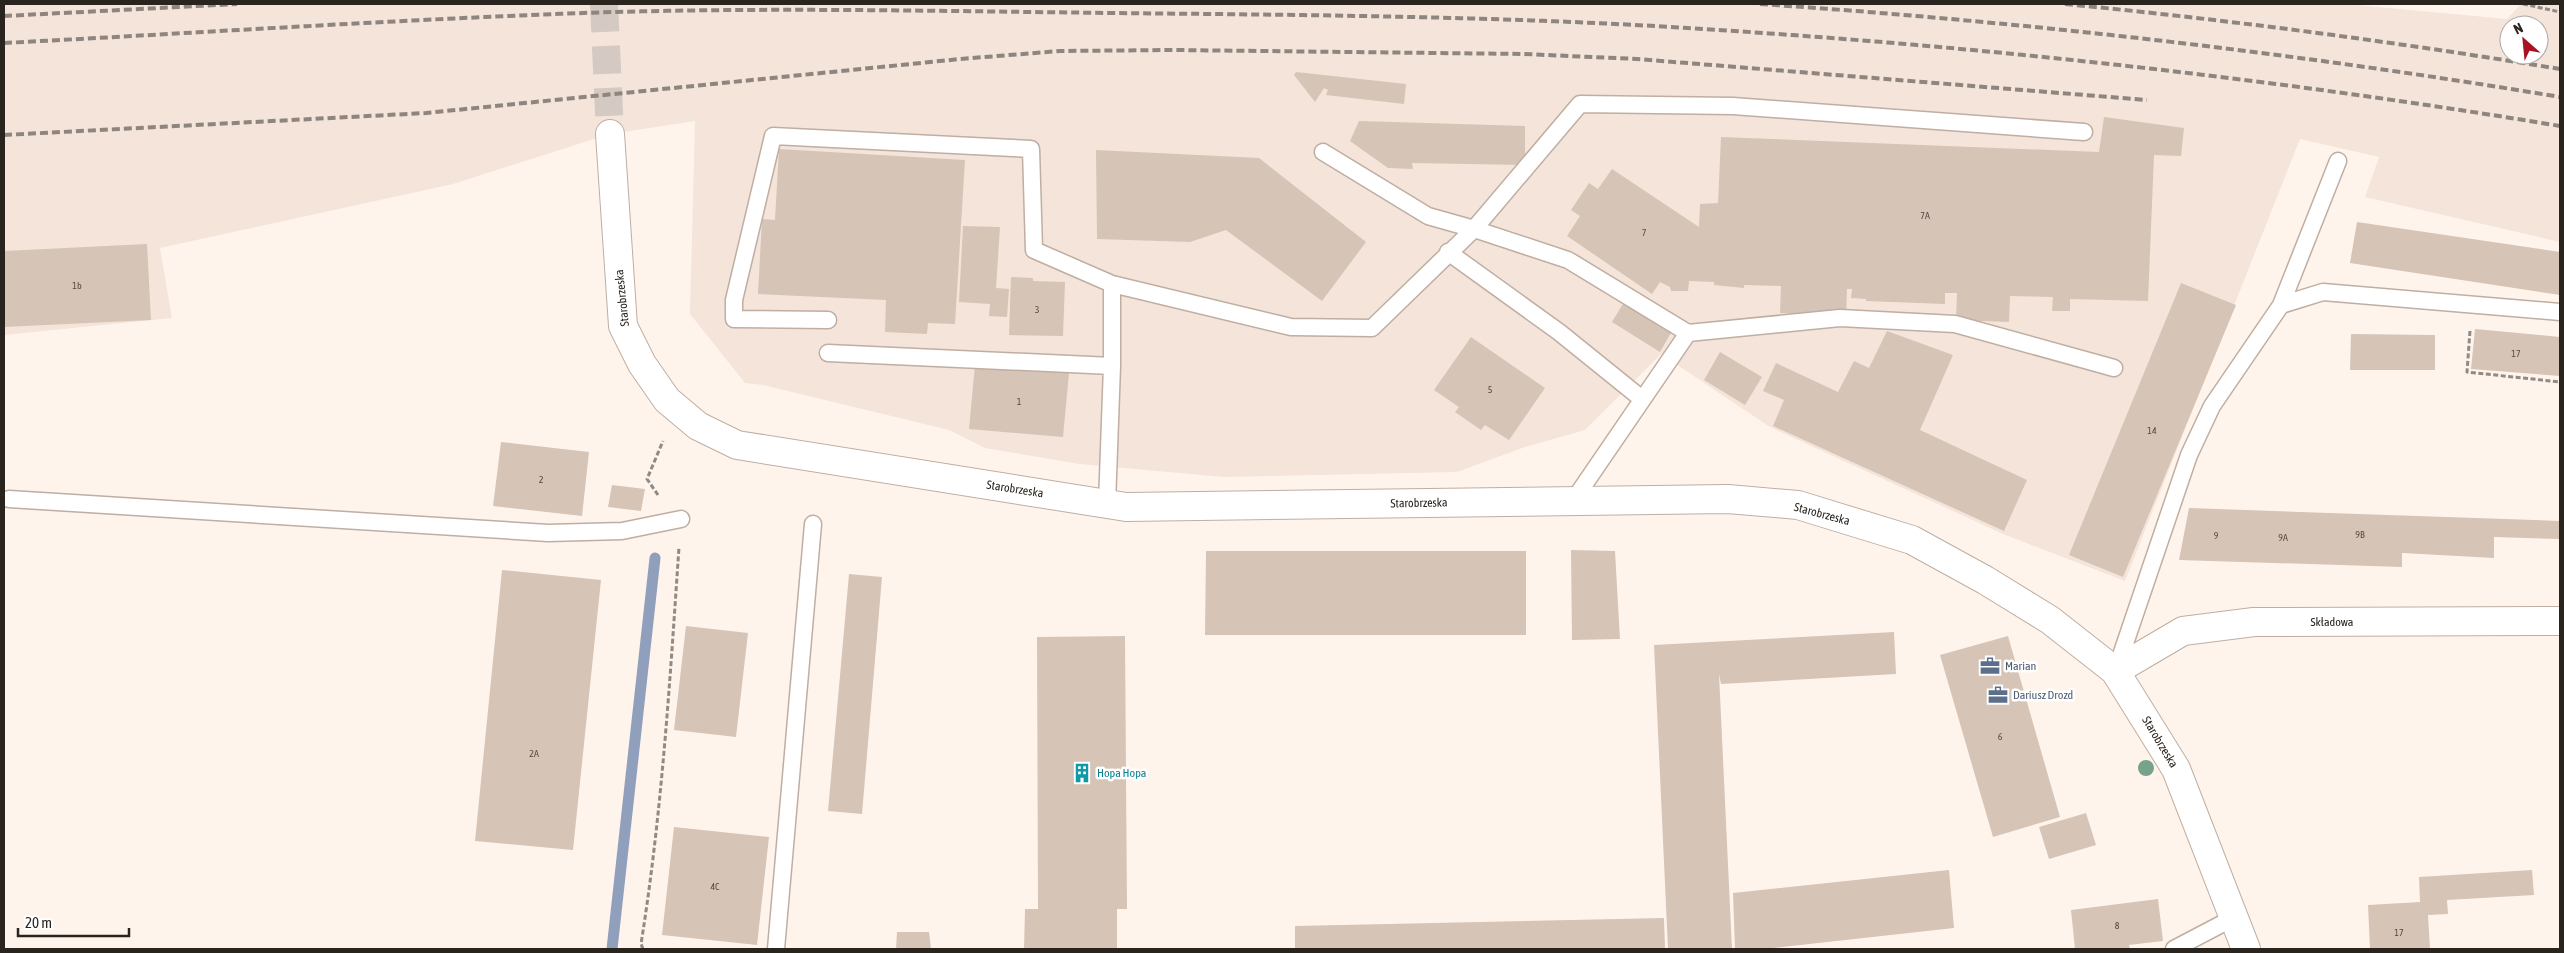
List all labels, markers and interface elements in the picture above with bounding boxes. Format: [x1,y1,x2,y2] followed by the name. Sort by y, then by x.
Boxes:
[2499,15,2549,65] north arrow
[2511,19,2525,37] text: N
[1920,210,1930,221] house number: 7A
[1642,227,1647,238] house number: 7
[612,269,632,327] street label: Starobrzeska
[72,280,82,291] house number: 1b
[1035,304,1040,315] house number: 3
[2511,348,2521,359] house number: 17
[1488,384,1493,395] house number: 5
[1017,396,1022,407] house number: 1
[2147,425,2157,436] house number: 14
[539,474,544,485] house number: 2
[986,478,1044,500] street label: Starobrzeska
[1390,496,1448,510] street label: Starobrzeska
[1793,500,1851,528] street label: Starobrzeska
[2355,529,2365,540] house number: 9B
[2214,530,2219,541] house number: 9
[2278,532,2288,543] house number: 9A
[2311,615,2353,629] street label: Składowa
[1979,655,2001,677] office icon: Marian
[2005,659,2036,673] place label: Marian
[1987,684,2009,706] office icon: Dariusz Drozd
[2013,688,2073,702] place label: Dariusz Drozd
[2139,714,2181,770] street label: Starobrzeska
[1998,731,2003,742] house number: 6
[529,748,539,759] house number: 2A
[1071,762,1093,784] building icon: Hopa Hopa
[1097,766,1146,780] place label: Hopa Hopa
[710,881,720,892] house number: 4C
[18,906,129,938] scale bar
[25,914,52,931] text: 20 m
[2115,920,2120,931] house number: 8
[2394,927,2404,938] house number: 17

